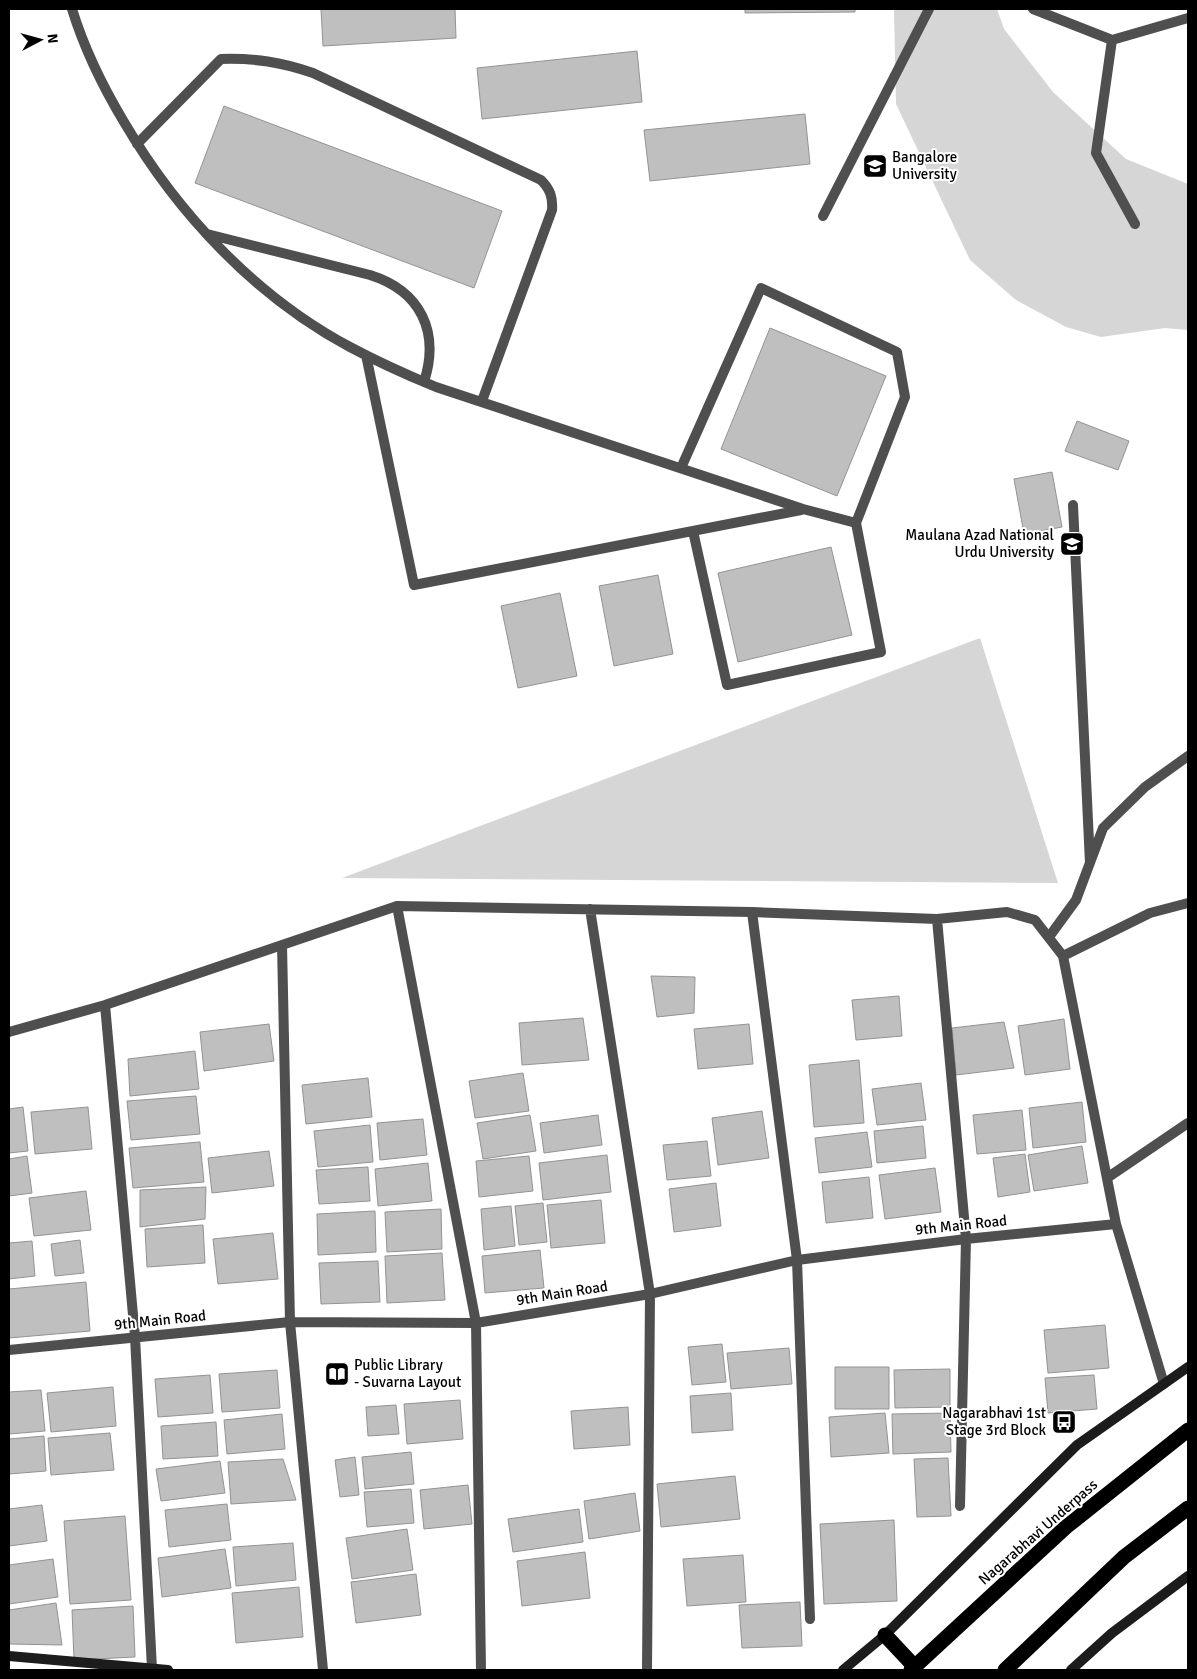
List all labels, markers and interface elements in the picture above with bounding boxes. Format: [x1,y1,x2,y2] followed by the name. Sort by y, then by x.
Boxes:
[15,15,65,65] north arrow
[43,33,61,44] text: N
[892,148,957,183] place label: Bangalore University
[862,153,888,179] school or university icon: Bangalore University
[905,526,1054,561] place label: Maulana Azad National Urdu University
[1059,531,1085,557] school or university icon: Maulana Azad National Urdu University
[914,1211,1008,1239] street label: 9th Main Road
[515,1277,609,1309] street label: 9th Main Road
[113,1306,207,1334] street label: 9th Main Road
[354,1356,461,1391] place label: Public Library - Suvarna Layout
[324,1361,350,1387] library icon: Public Library - Suvarna Layout
[942,1404,1046,1439] place label: Nagarabhavi 1st Stage 3rd Block
[1051,1409,1077,1435] bus stop icon: Nagarabhavi 1st Stage 3rd Block
[975,1475,1101,1589] street label: Nagarabhavi Underpass

